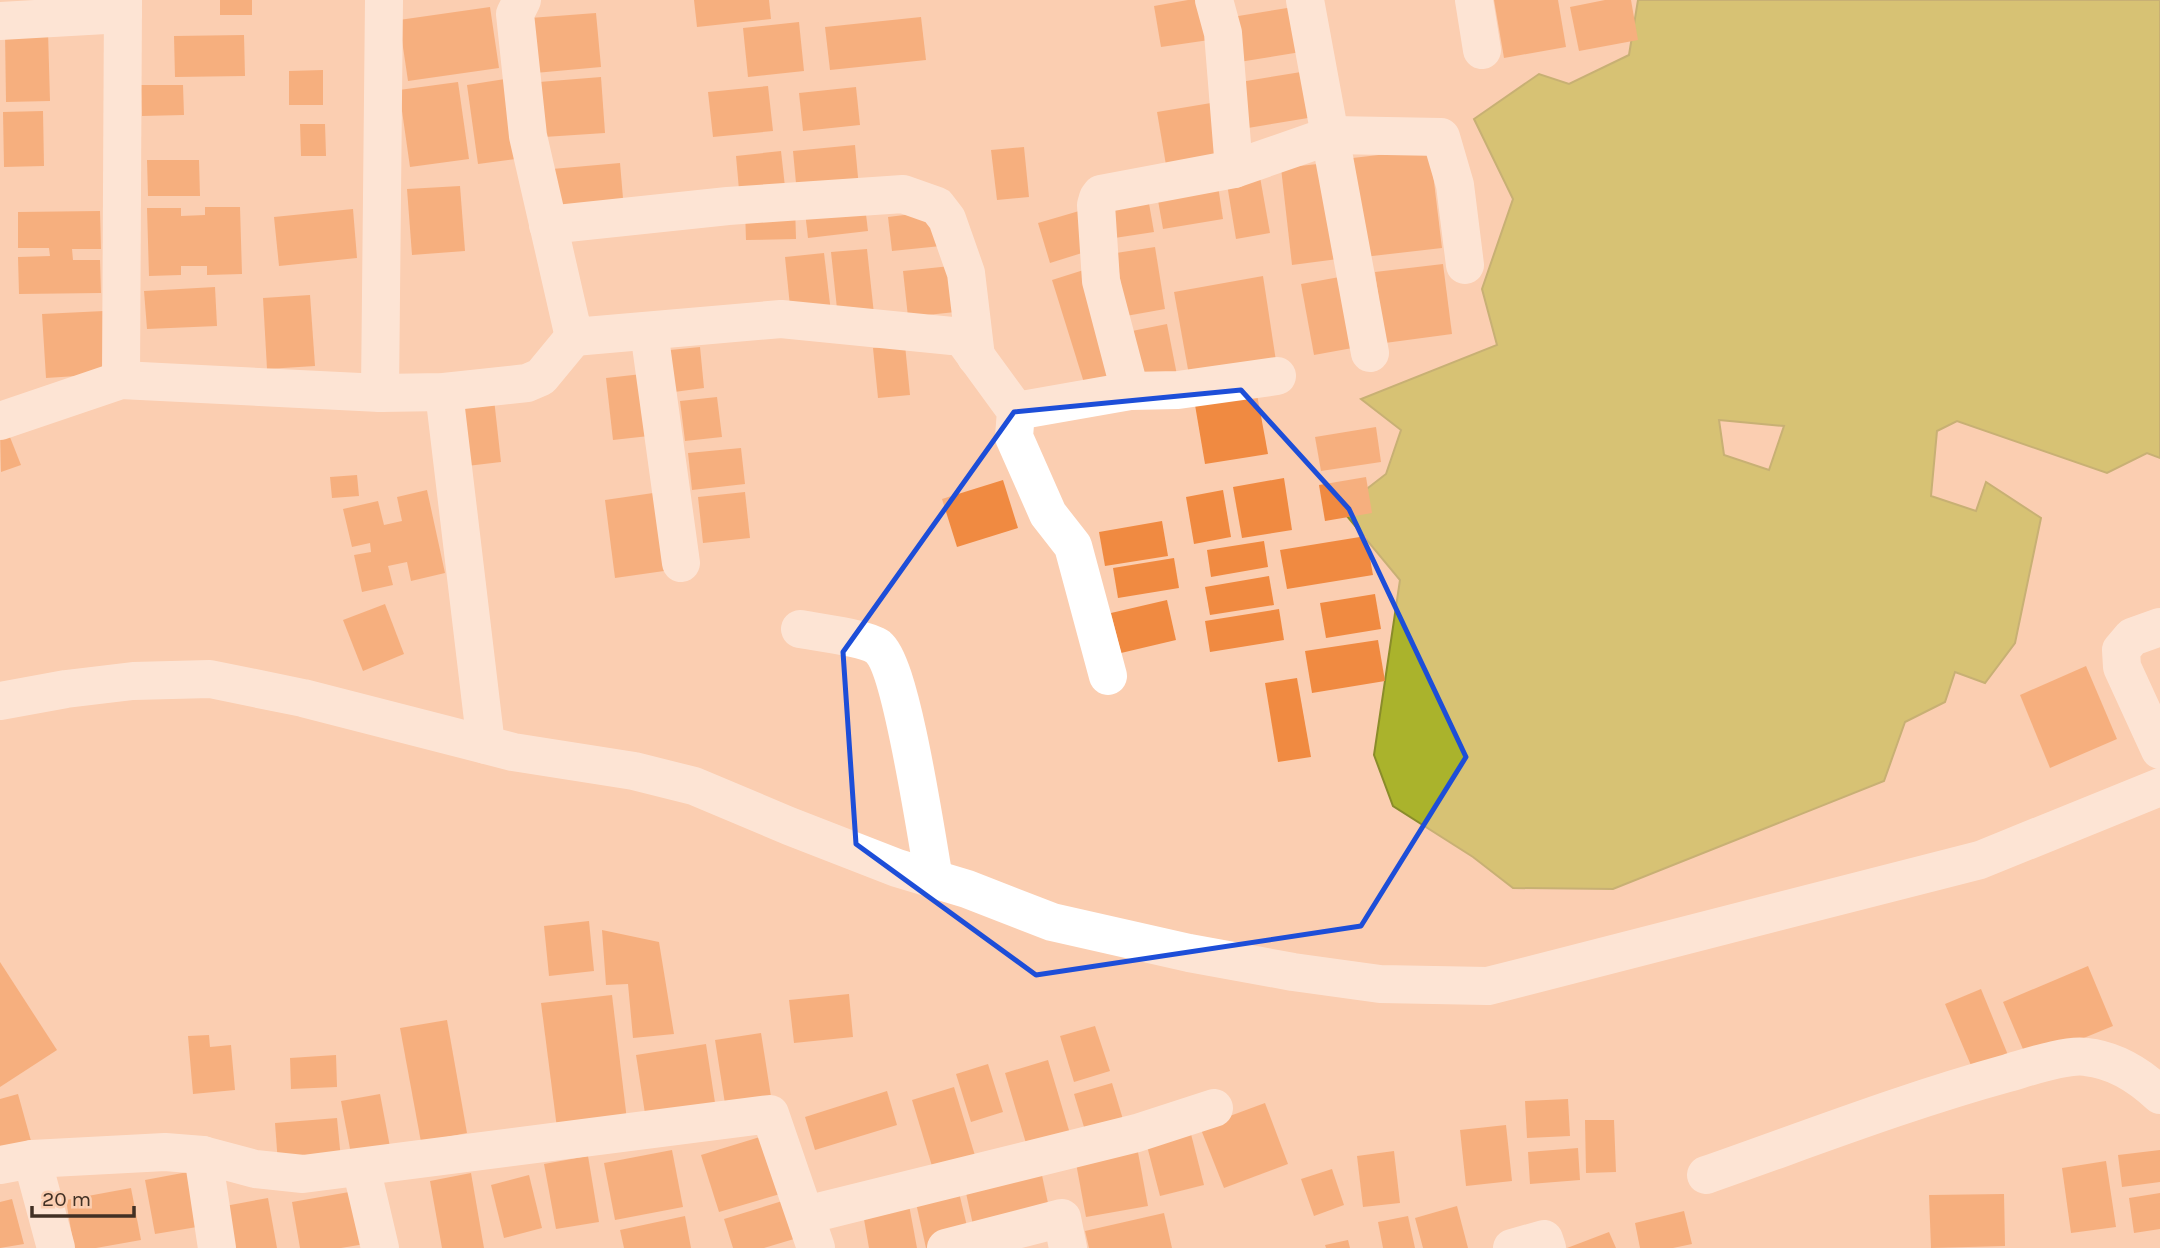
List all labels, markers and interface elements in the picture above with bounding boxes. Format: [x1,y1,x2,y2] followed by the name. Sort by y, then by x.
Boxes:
[32,1174,133,1218] scale bar
[42,1187,91,1211] text: 20 m

